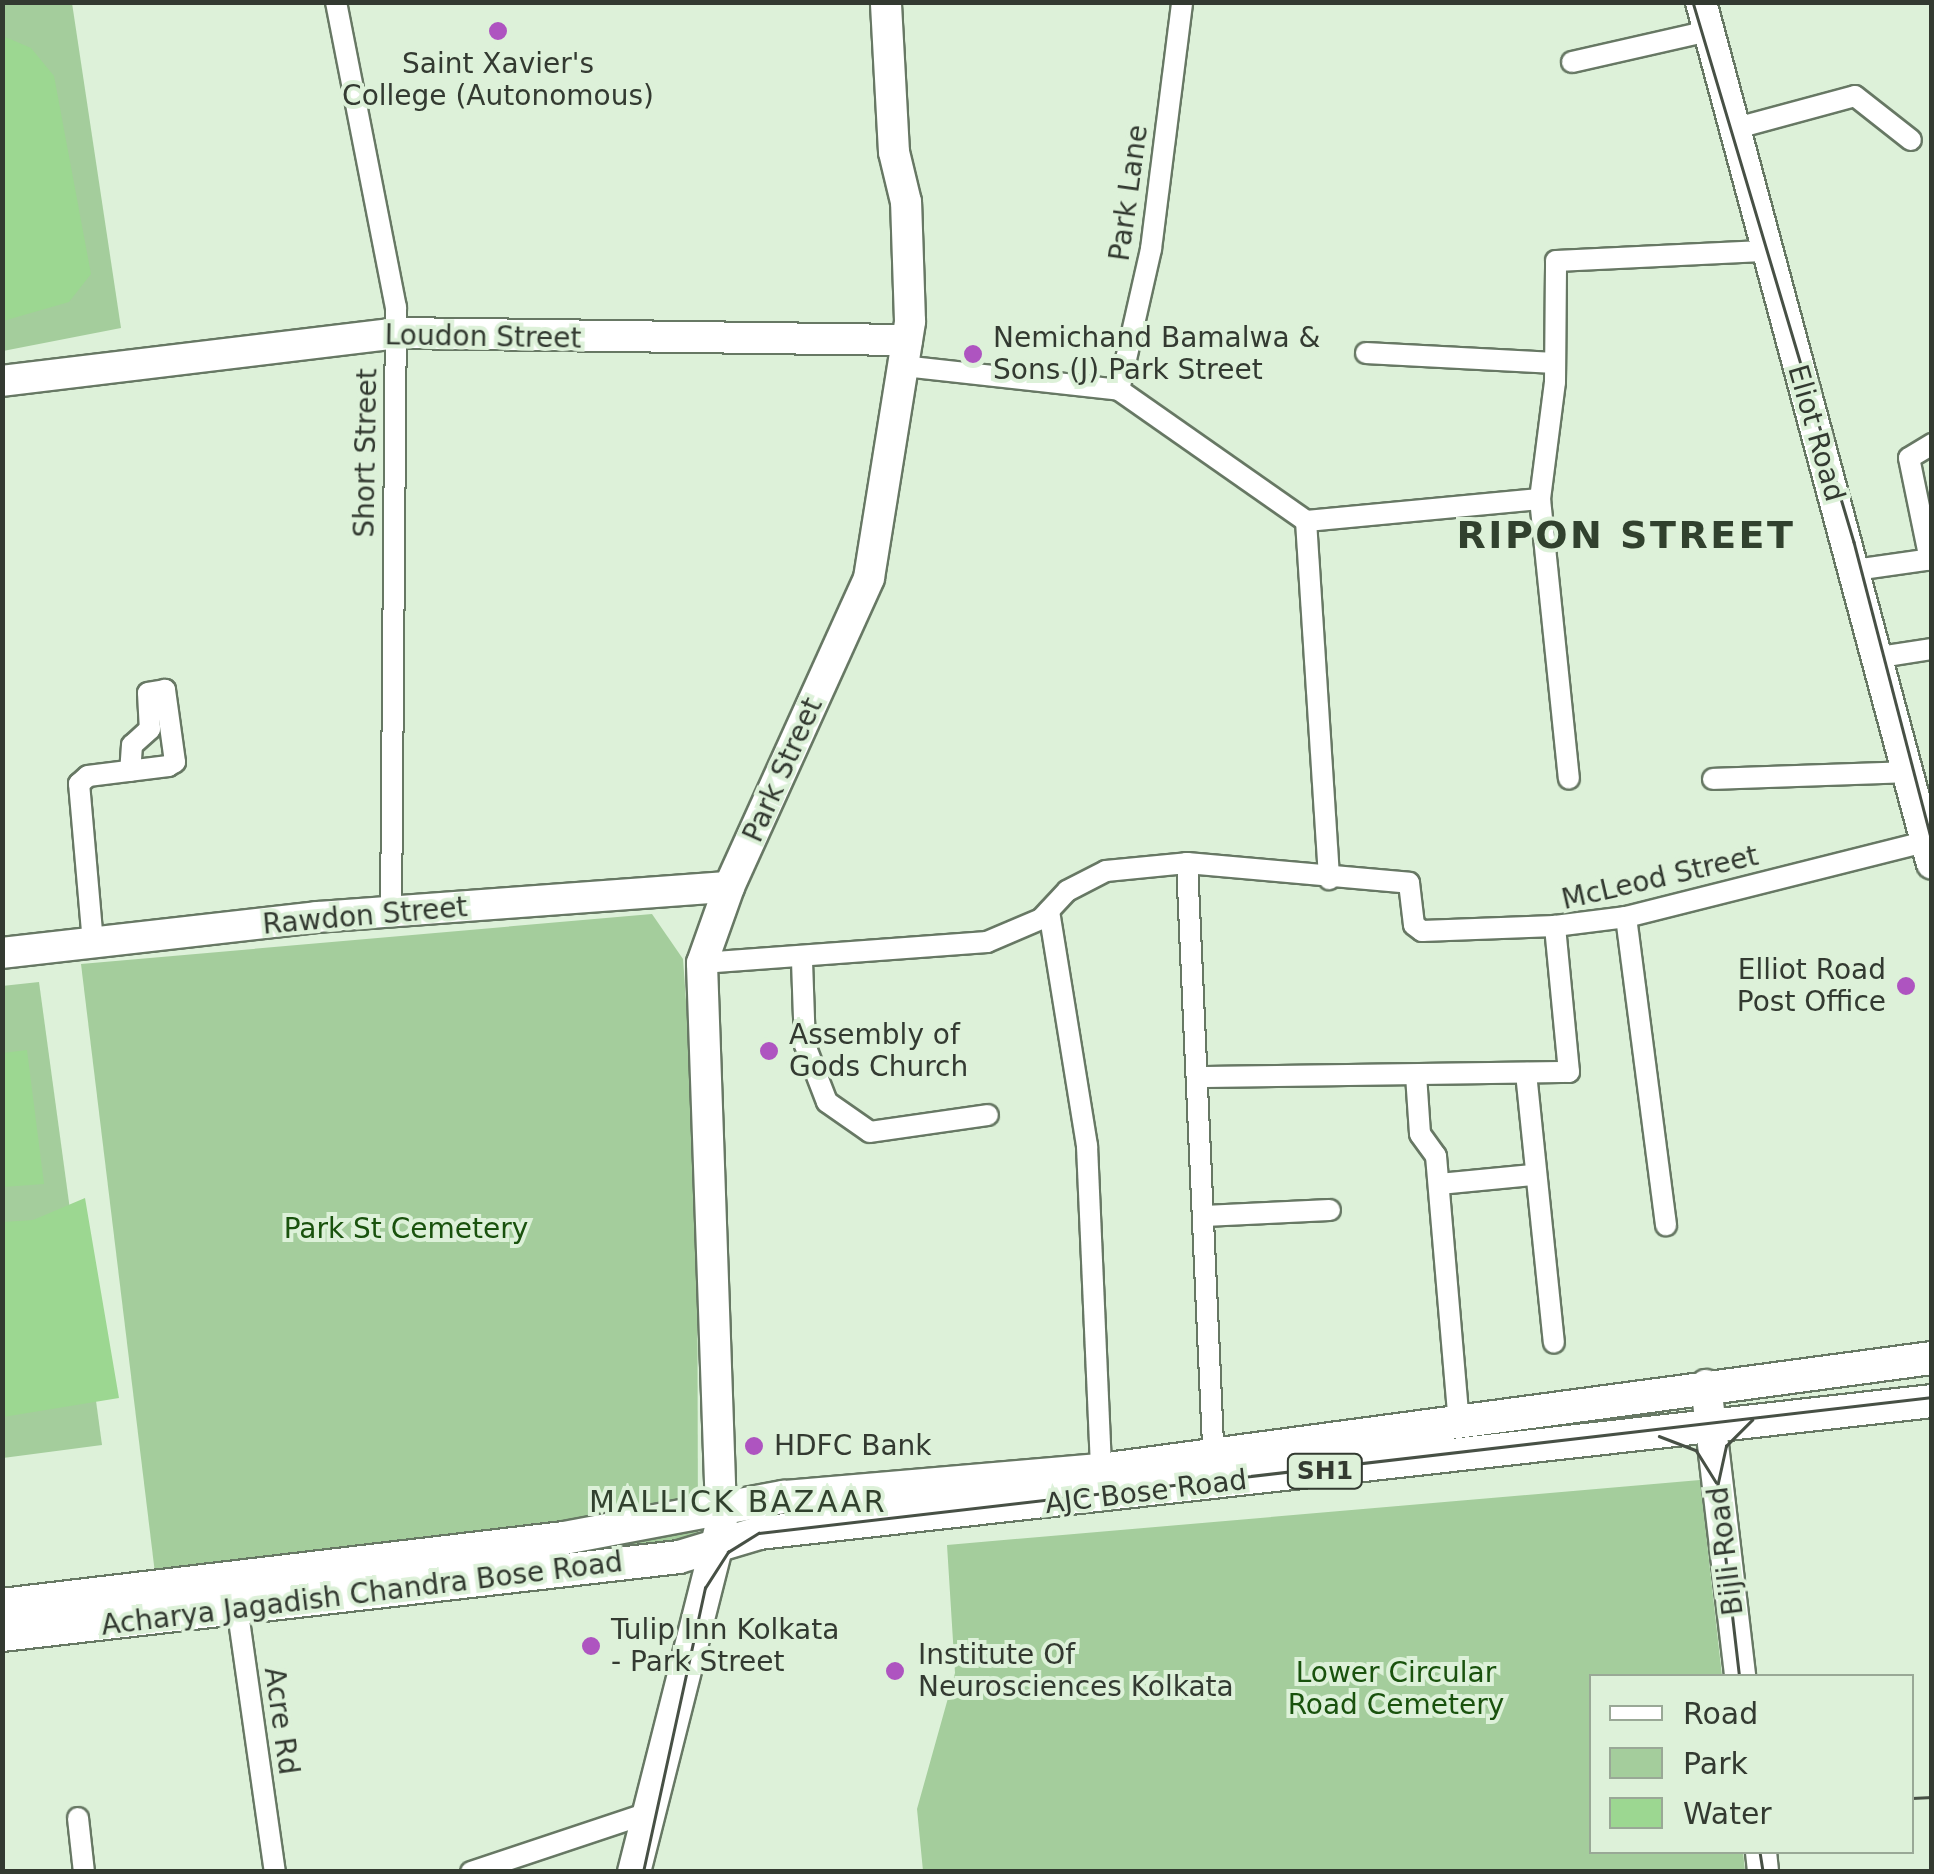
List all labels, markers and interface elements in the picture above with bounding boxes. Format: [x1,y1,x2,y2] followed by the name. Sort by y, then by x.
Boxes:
[487,20,509,42] marker: Saint Xavier's College (Autonomous)
[342,47,654,113] place label: Saint Xavier's College (Autonomous)
[1103,123,1155,263] street label: Park Lane
[384,318,582,356] street label: Loudon Street
[993,321,1320,387] place label: Nemichand Bamalwa & Sons (J) Park Street
[962,343,984,365] marker: Nemichand Bamalwa & Sons (J) Park Street
[1780,361,1852,505] street label: Eliot Road
[348,368,384,538] street label: Short Street
[1457,513,1795,559] district label: RIPON STREET
[736,693,830,847] street label: Park Street
[1558,839,1762,917] street label: McLeod Street
[261,890,469,942] street label: Rawdon Street
[1737,953,1886,1019] place label: Elliot Road Post Office
[1895,975,1917,997] marker: Elliot Road Post Office
[789,1018,968,1084] place label: Assembly of Gods Church
[758,1040,780,1062] marker: Assembly of Gods Church
[284,1212,528,1246] park label: Park St Cemetery
[774,1429,932,1463] place label: HDFC Bank
[743,1435,765,1457] marker: HDFC Bank
[1285,1451,1365,1491] road number: SH1
[1043,1463,1249,1521] street label: AJC Bose Road
[589,1484,887,1520] district label: MALLICK BAZAAR
[1701,1485,1751,1617] street label: Bijli Road
[99,1545,625,1643] street label: Acharya Jagadish Chandra Bose Road
[611,1613,839,1679] place label: Tulip Inn Kolkata - Park Street
[580,1635,602,1657] marker: Tulip Inn Kolkata - Park Street
[918,1638,1234,1704] place label: Institute Of Neurosciences Kolkata
[1288,1656,1504,1722] park label: Lower Circular Road Cemetery
[882,1658,908,1684] marker: Institute Of Neurosciences Kolkata
[257,1665,305,1777] street label: Acre Rd
[1589,1674,1914,1854] legend
[1683,1696,1758,1731] text: Road
[1683,1746,1748,1781] text: Park
[1683,1796,1772,1831] text: Water

